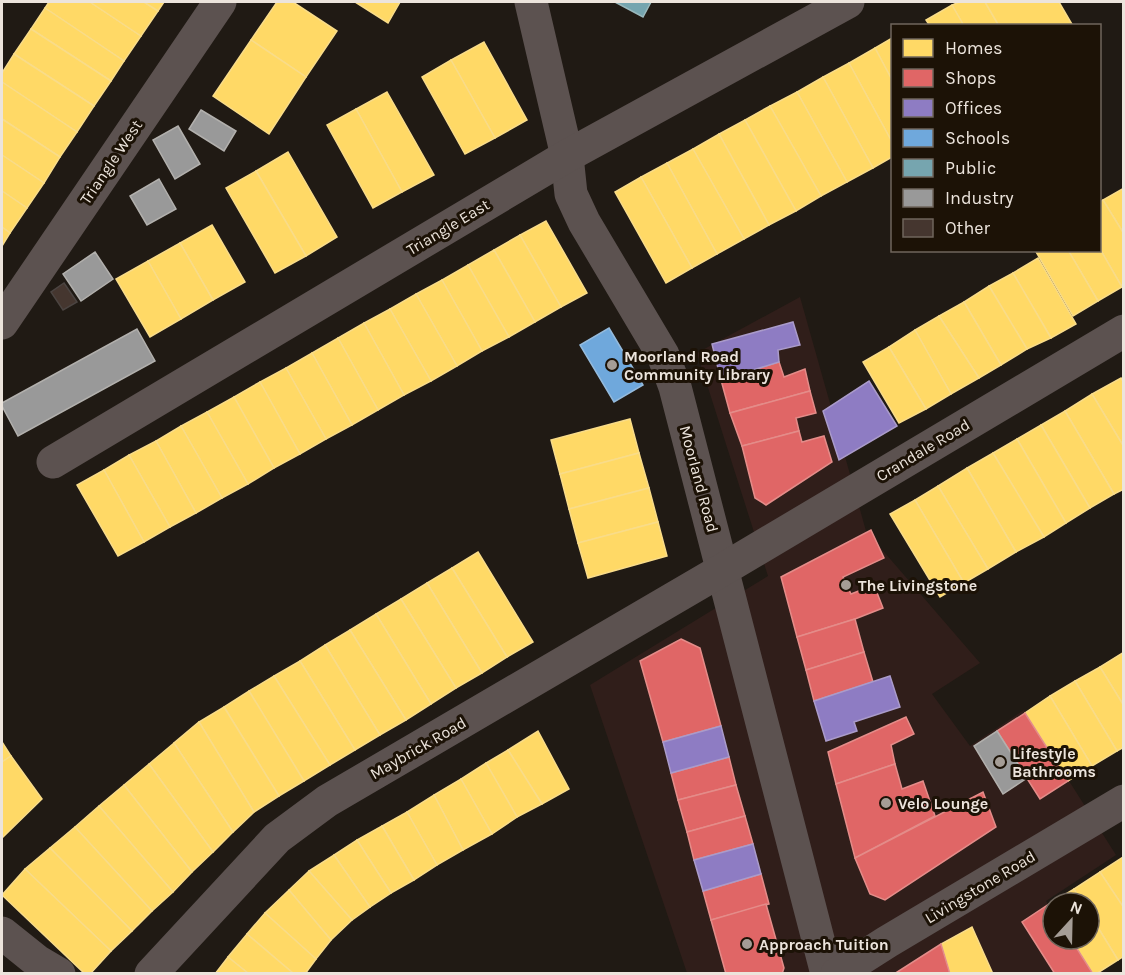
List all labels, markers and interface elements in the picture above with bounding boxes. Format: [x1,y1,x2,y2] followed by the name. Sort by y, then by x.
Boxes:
[891,24,1101,252] legend
[945,37,1002,59] text: Homes
[945,67,997,89] text: Shops
[945,97,1002,119] text: Offices
[76,116,146,208] street label: Triangle West
[945,127,1010,149] text: Schools
[945,157,996,179] text: Public
[945,187,1014,209] text: Industry
[403,195,493,259] street label: Triangle East
[945,217,990,239] text: Other
[624,347,770,384] place label: Moorland Road Community Library
[605,358,619,372] marker: Moorland Road Community Library
[873,415,973,485] street label: Crandale Road
[676,423,722,535] street label: Moorland Road
[858,576,977,595] place label: The Livingstone
[839,578,853,592] marker: The Livingstone
[367,713,469,783] street label: Maybrick Road
[1012,744,1096,781] place label: Lifestyle Bathrooms
[993,755,1007,769] marker: Lifestyle Bathrooms
[898,794,988,813] place label: Velo Lounge
[879,796,893,810] marker: Velo Lounge
[921,847,1039,927] street label: Livingstone Road
[1041,891,1101,951] north arrow
[1068,897,1085,919] text: N
[759,935,889,954] place label: Approach Tuition
[740,937,754,951] marker: Approach Tuition

